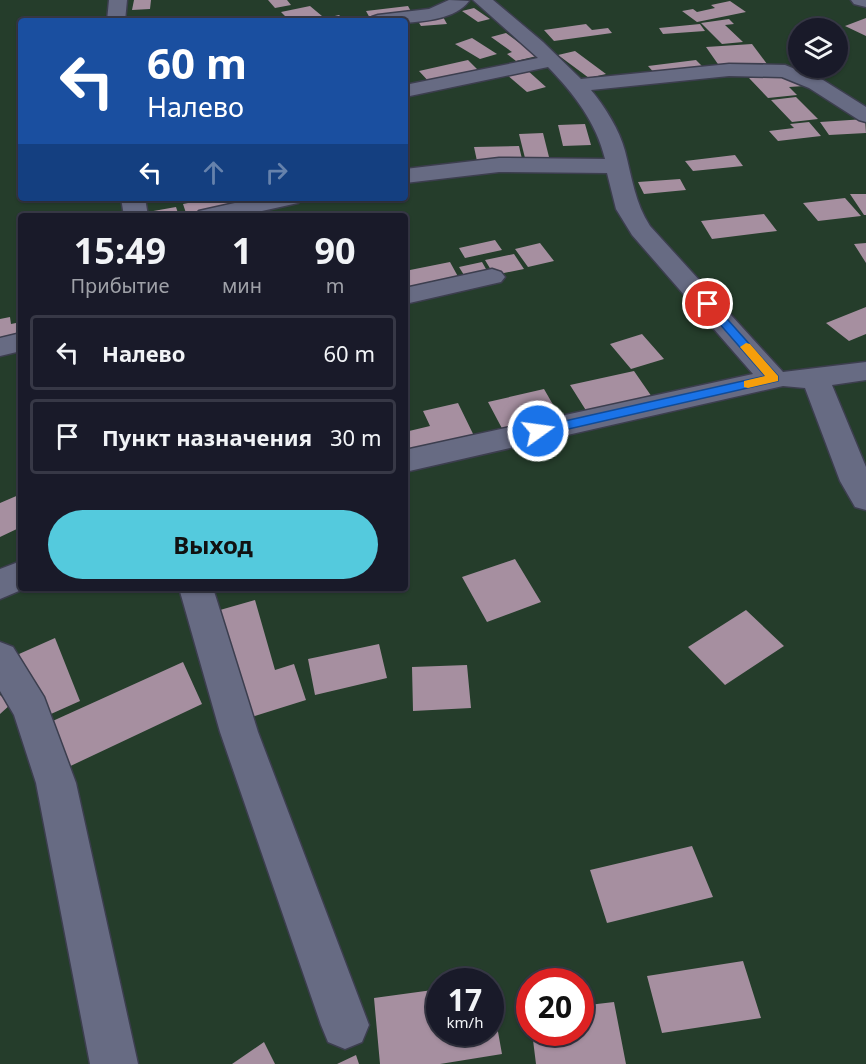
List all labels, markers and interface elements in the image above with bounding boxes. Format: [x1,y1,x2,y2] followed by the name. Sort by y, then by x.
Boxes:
[788,18,848,78] map controls
[788,18,848,78] button: layers
[147,34,247,91] text: 60 m
[48,42,126,120] icon: left
[147,88,244,125] text: Налево
[134,156,167,189] icon: left
[197,156,230,189] icon: ahead
[260,156,293,189] icon: right
[74,226,166,275] text: 15:49
[232,226,252,275] text: 1
[314,226,356,275] text: 90
[70,272,170,299] text: Прибытие
[222,272,262,299] text: мин
[326,272,344,299] text: m
[682,278,733,329] pin
[691,287,724,320] icon: arrive
[51,336,84,369] icon: left
[102,338,185,368] text: Налево
[324,338,375,368] text: 60 m
[506,399,570,463] position arrow
[51,420,84,453] icon: arrive
[102,422,312,452] text: Пункт назначения
[330,422,381,452] text: 30 m
[48,510,378,579] button: Выход
[516,968,594,1046] speed limit sign: 20
[448,979,482,1020] text: 17
[447,1012,483,1032] text: km/h

